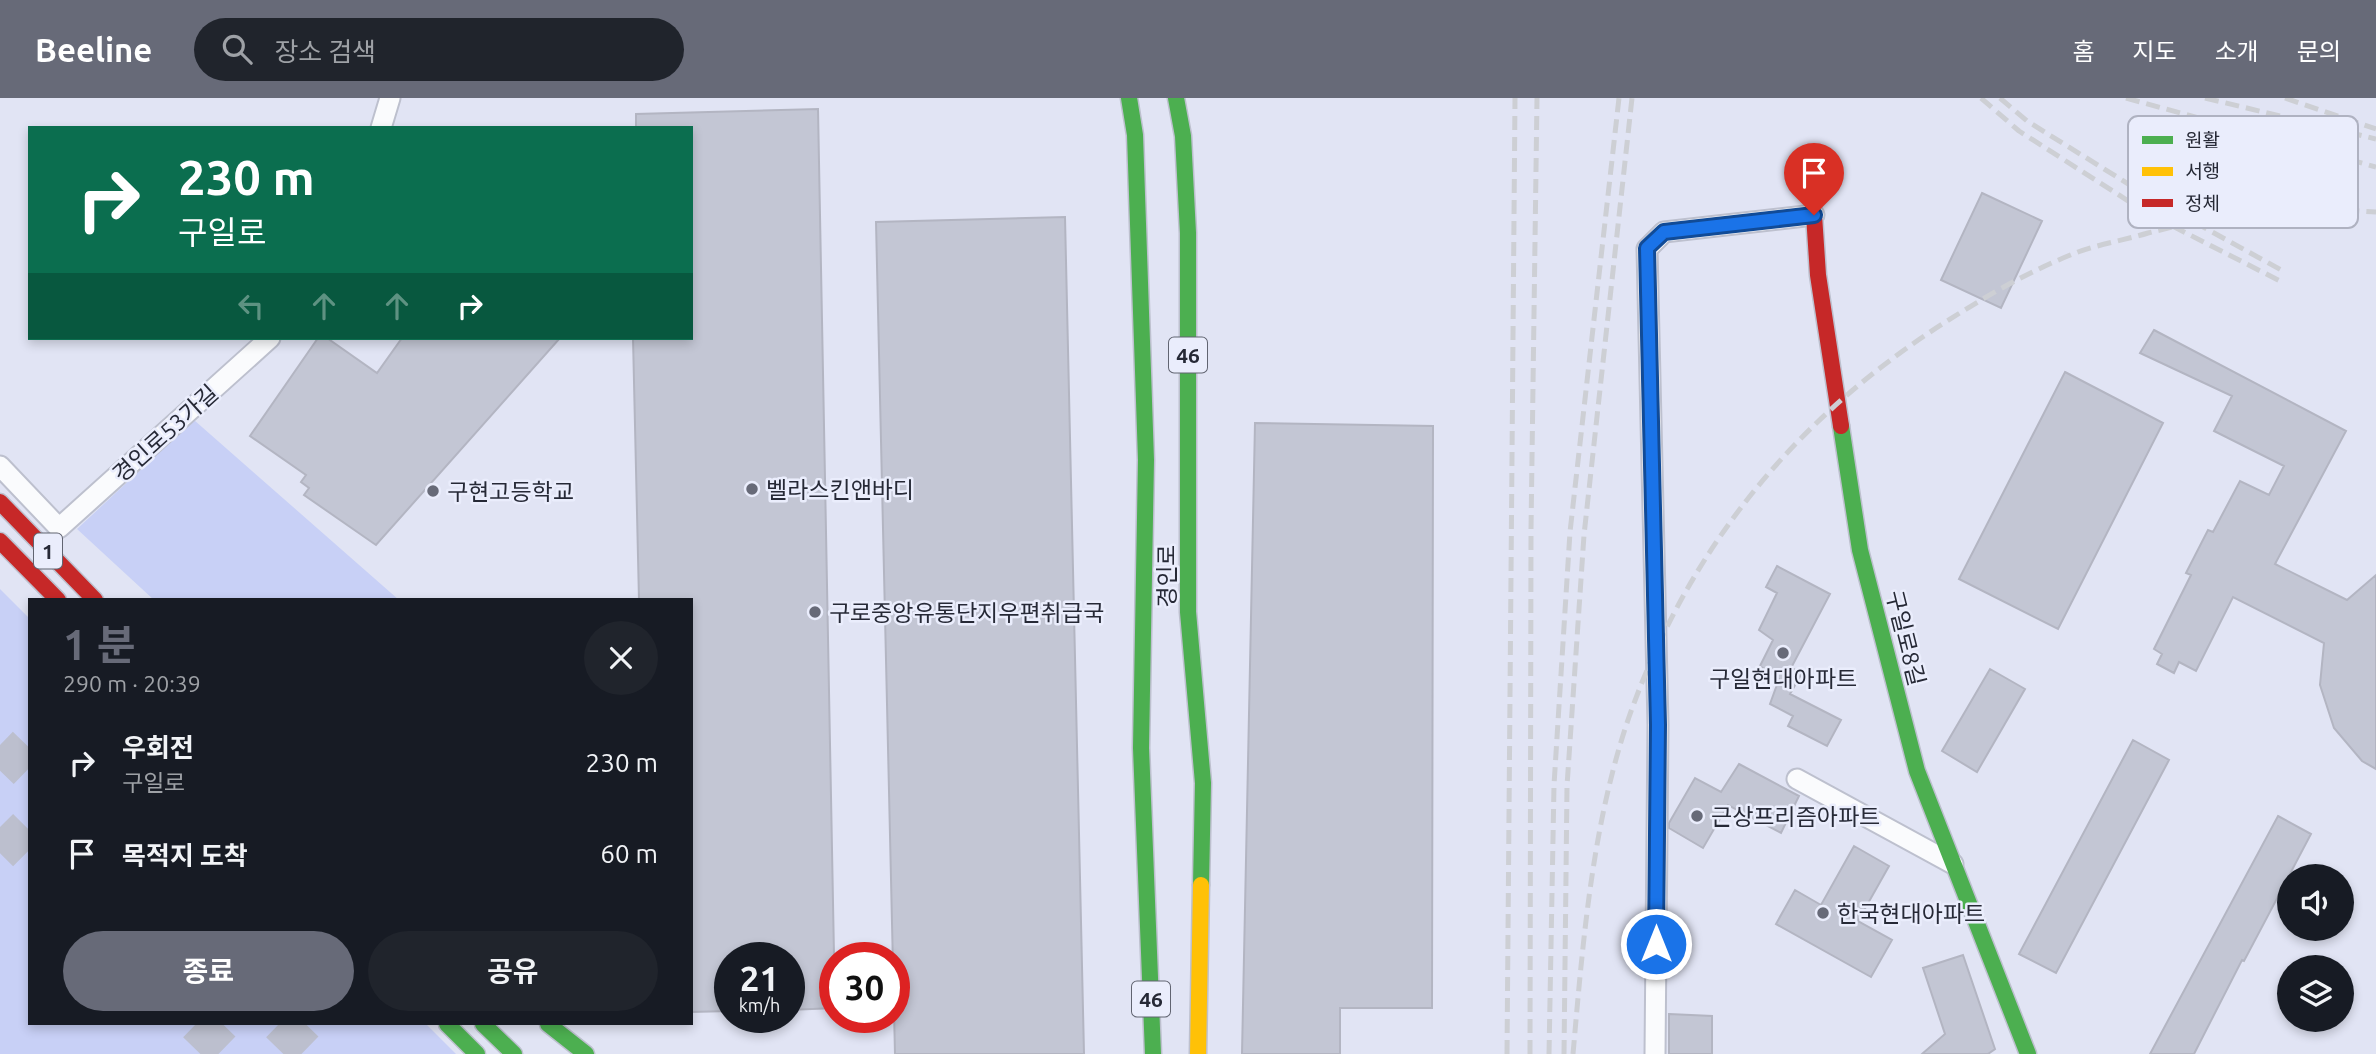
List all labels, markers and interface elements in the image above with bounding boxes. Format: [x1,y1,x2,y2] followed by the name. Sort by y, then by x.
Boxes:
[194,18,684,81] search box
[218,30,256,68] icon: search
[35,31,152,68] text: Beeline
[274,37,376,66] text: 장소 검색
[2072,38,2094,65] text: 홈
[2132,38,2177,65] text: 지도
[2215,38,2259,65] text: 소개
[2297,38,2341,65] text: 문의
[2128,116,2358,228] legend
[2185,129,2220,151] text: 원활
[1784,143,1844,215] pin
[178,149,315,204] text: 230 m
[63,154,154,245] icon: right
[1795,154,1833,192] icon: arrive
[2185,160,2220,182] text: 서행
[2185,192,2220,214] text: 정체
[178,214,266,250] text: 구일로
[232,287,270,325] icon: left
[305,287,343,325] icon: ahead
[378,287,416,325] icon: ahead
[451,287,489,325] icon: right
[1169,338,1207,372] road number: 46
[108,380,222,486] street label: 경인로53가길
[766,477,914,502] place label: 벨라스킨앤바디
[447,479,574,504] place label: 구현고등학교
[744,481,760,497] marker: 벨라스킨앤바디
[425,483,441,499] marker: 구현고등학교
[34,533,62,568] road number: 1
[1154,544,1179,608] street label: 경인로
[1882,588,1930,688] street label: 구일로8길
[829,600,1104,625] place label: 구로중앙유통단지우편취급국
[807,604,823,620] marker: 구로중앙유통단지우편취급국
[63,621,135,668] text: 1 분
[584,621,658,695] button: close
[1775,645,1791,661] marker: 구일현대아파트
[1709,666,1857,691] place label: 구일현대아파트
[63,671,201,696] text: 290 m · 20:39
[122,733,194,762] text: 우회전
[63,744,101,782] icon: right
[586,748,658,777] text: 230 m
[122,770,185,795] text: 구일로
[1711,804,1880,829] place label: 근상프리즘아파트
[1689,808,1705,824] marker: 근상프리즘아파트
[63,835,101,873] icon: arrive
[600,839,658,868] text: 60 m
[122,841,248,870] text: 목적지 도착
[2277,864,2354,1032] map controls
[2277,864,2354,941] button: sound
[1837,901,1985,926] place label: 한국현대아파트
[1815,905,1831,921] marker: 한국현대아파트
[1619,907,1693,981] position arrow
[63,931,354,1011] button: 종료
[368,931,658,1011] button: 공유
[819,942,910,1033] speed limit sign: 30
[2277,955,2354,1032] button: layers
[740,958,779,998] text: 21
[1132,982,1170,1016] road number: 46
[739,995,780,1015] text: km/h

